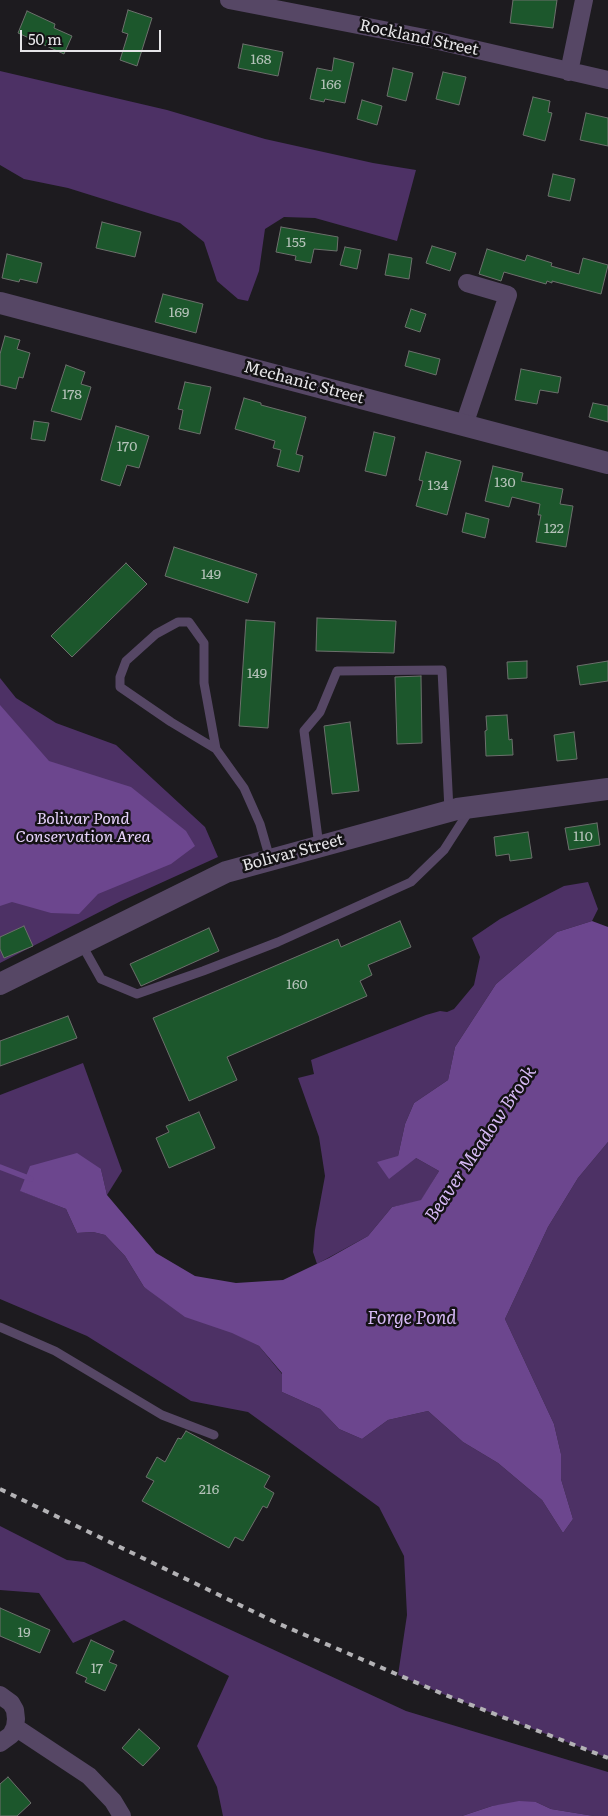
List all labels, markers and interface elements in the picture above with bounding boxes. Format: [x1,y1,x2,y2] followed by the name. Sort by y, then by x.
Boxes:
[358,16,480,60] street label: Rockland Street
[22,20,164,52] scale bar
[28,27,62,50] text: 50 m
[251,52,271,68] house number: 168
[321,77,341,93] house number: 166
[286,235,306,251] house number: 155
[169,305,189,321] house number: 169
[242,358,366,408] street label: Mechanic Street
[62,387,82,403] house number: 178
[117,439,137,455] house number: 170
[494,475,516,491] house number: 130
[428,478,448,494] house number: 134
[544,521,564,537] house number: 122
[201,567,221,583] house number: 149
[247,666,267,682] house number: 149
[15,809,151,847] park label: Bolivar Pond Conservation Area
[573,829,593,845] house number: 110
[240,830,346,876] street label: Bolivar Street
[286,977,308,993] house number: 160
[421,1062,541,1226] water label: Beaver Meadow Brook
[367,1308,457,1330] water label: Forge Pond
[199,1482,219,1498] house number: 216
[17,1625,31,1641] house number: 19
[91,1661,103,1677] house number: 17

